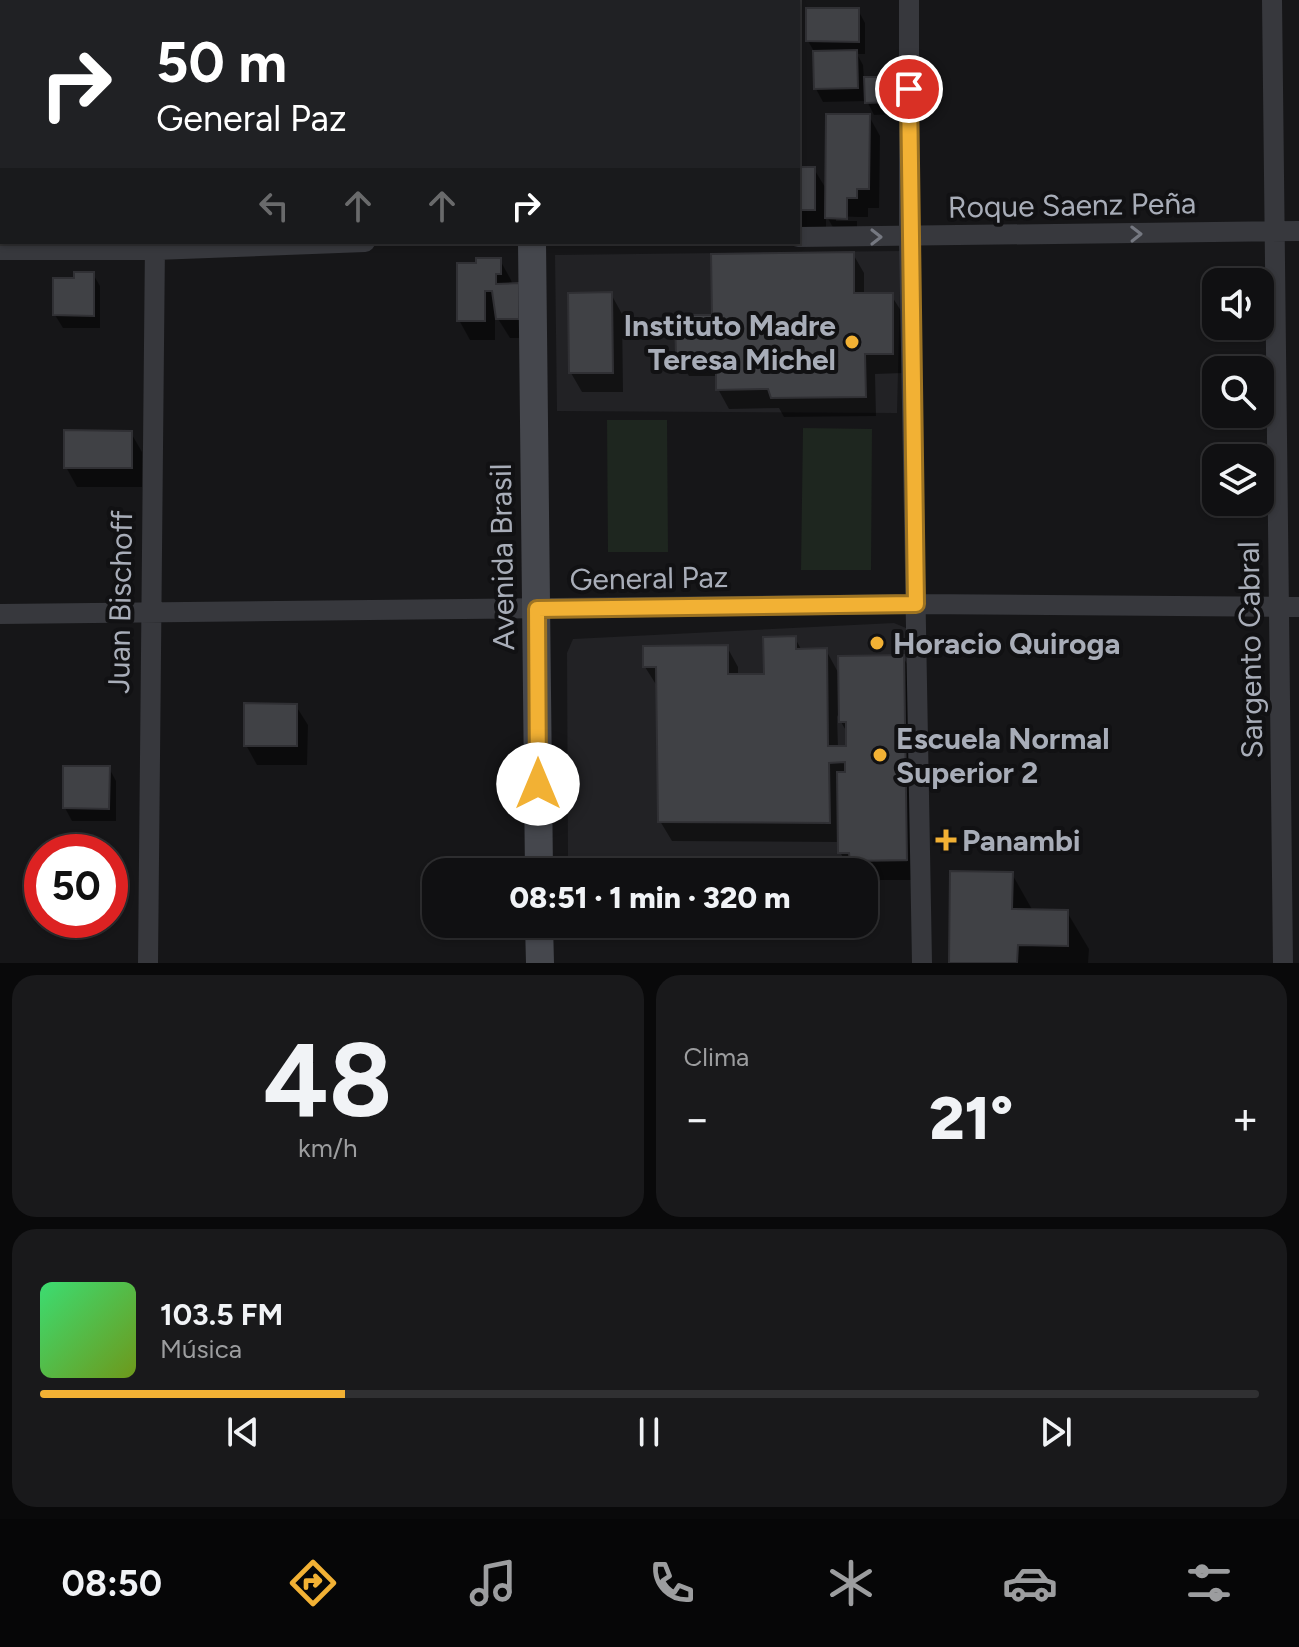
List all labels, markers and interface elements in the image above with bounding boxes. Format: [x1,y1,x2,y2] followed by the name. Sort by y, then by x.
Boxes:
[156,29,287,96] text: 50 m
[24,32,128,136] icon: right
[875,55,943,123] pin
[887,67,931,111] icon: arrive
[156,97,347,140] text: General Paz
[252,184,296,228] icon: left
[336,184,380,228] icon: ahead
[420,184,464,228] icon: ahead
[504,184,548,228] icon: right
[947,184,1197,226] street label: Roque Saenz Peña
[1130,225,1143,243] one-way arrow
[870,228,883,246] one-way arrow
[1202,268,1274,516] map controls
[1202,268,1274,340] button: sound
[623,307,836,378] place label: Instituto Madre Teresa Michel
[843,333,861,351] marker: Instituto Madre Teresa Michel
[1202,356,1274,428] button: search
[1202,444,1274,516] button: layers
[482,463,522,651] street label: Avenida Brasil
[100,510,140,694] street label: Juan Bischoff
[1230,541,1270,759] street label: Sargento Cabral
[569,558,729,598] street label: General Paz
[893,625,1121,662] place label: Horacio Quiroga
[868,634,886,652] marker: Horacio Quiroga
[896,720,1110,791] place label: Escuela Normal Superior 2
[496,742,580,826] position arrow
[871,746,889,764] marker: Escuela Normal Superior 2
[962,822,1081,859] place label: Panambi
[937,831,955,849] marker: Panambi
[24,834,128,938] speed limit sign: 50
[510,879,790,916] text: 08:51 · 1 min · 320 m
[263,1017,392,1142] text: 48
[684,1041,749,1073] text: Clima
[929,1082,1013,1154] text: 21°
[684,1092,711,1145] text: −
[1232,1092,1259,1145] text: +
[298,1132,357,1164] text: km/h
[160,1296,283,1333] text: 103.5 FM
[160,1333,242,1365] text: Música
[221,1410,265,1454] icon: previous
[627,1410,671,1454] icon: pause
[1034,1410,1078,1454] icon: next
[285,1555,341,1611] icon: directions
[465,1555,521,1611] icon: music
[644,1555,700,1611] icon: phone
[823,1555,879,1611] icon: climate
[1002,1555,1058,1611] icon: car
[1181,1555,1237,1611] icon: filters
[62,1562,162,1605] text: 08:50

